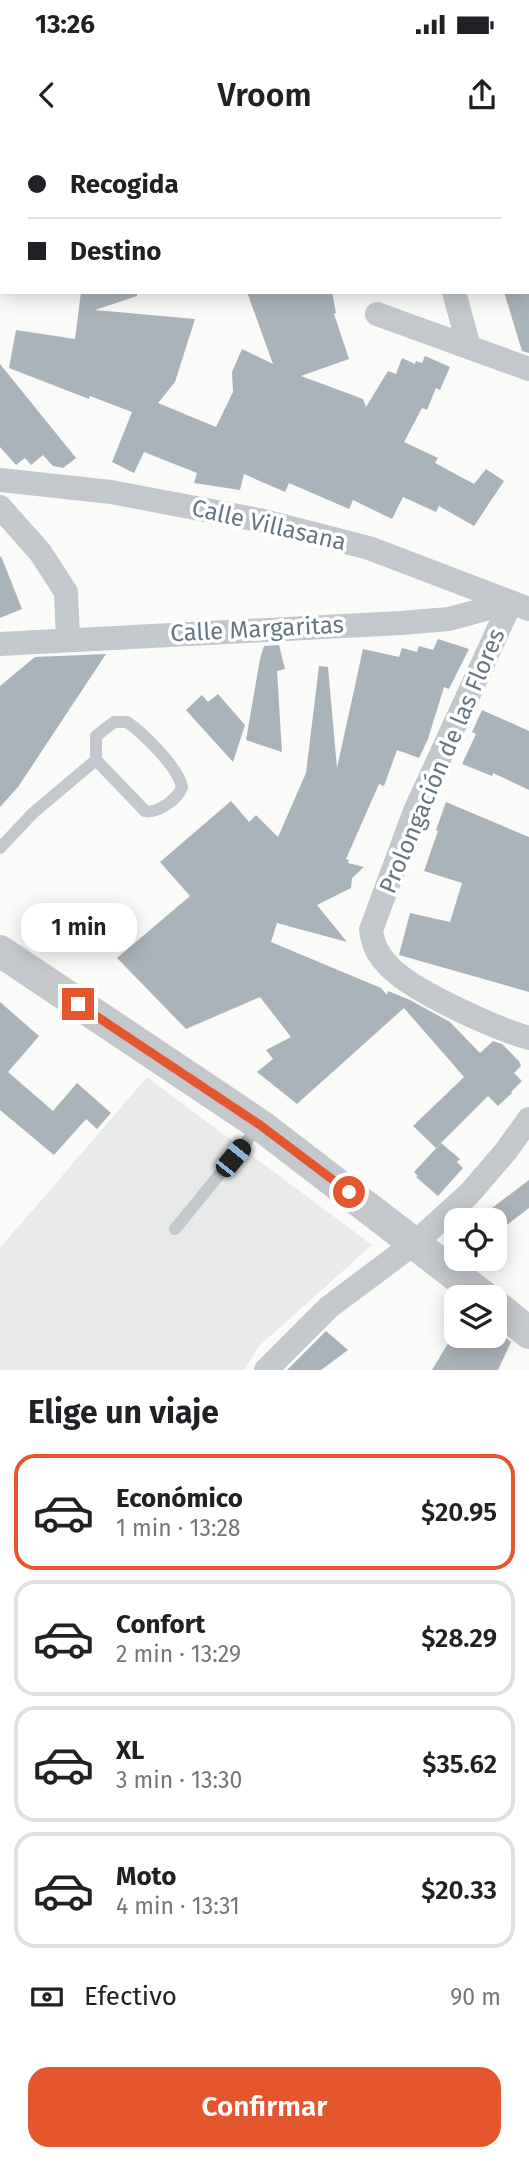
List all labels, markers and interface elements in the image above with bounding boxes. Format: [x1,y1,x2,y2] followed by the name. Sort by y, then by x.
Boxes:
[35,9,95,40] text: 13:26
[28,76,66,114] icon: back
[217,76,312,114] text: Vroom
[463,76,501,114] icon: share
[70,169,179,200] text: Recogida
[70,236,161,267] text: Destino
[189,494,349,556] street label: Calle Villasana
[170,610,344,648] street label: Calle Margaritas
[373,624,511,898] street label: Prolongación de las Flores
[20,902,136,952] callout: 1 min
[51,913,107,941] text: 1 min
[62,988,94,1020] route end
[212,1135,255,1181] car
[333,1176,365,1208] route start
[444,1208,507,1348] map controls
[444,1208,507,1271] button: locate
[444,1285,507,1348] button: layers
[28,1393,219,1431] text: Elige un viaje
[32,1481,95,1544] icon: car
[116,1483,243,1514] text: Económico
[421,1497,497,1528] text: $20.95
[116,1514,240,1542] text: 1 min · 13:28
[32,1607,95,1670] icon: car
[116,1609,205,1640] text: Confort
[421,1623,497,1654] text: $28.29
[116,1640,241,1668] text: 2 min · 13:29
[32,1733,95,1796] icon: car
[116,1735,144,1766] text: XL
[422,1749,497,1780] text: $35.62
[116,1766,242,1794] text: 3 min · 13:30
[32,1859,95,1922] icon: car
[116,1861,176,1892] text: Moto
[421,1875,497,1906] text: $20.33
[116,1892,240,1920] text: 4 min · 13:31
[28,1978,66,2016] icon: cash
[84,1981,177,2012] text: Efectivo
[450,1983,501,2011] text: 90 m
[28,2067,501,2147] button: Confirmar

